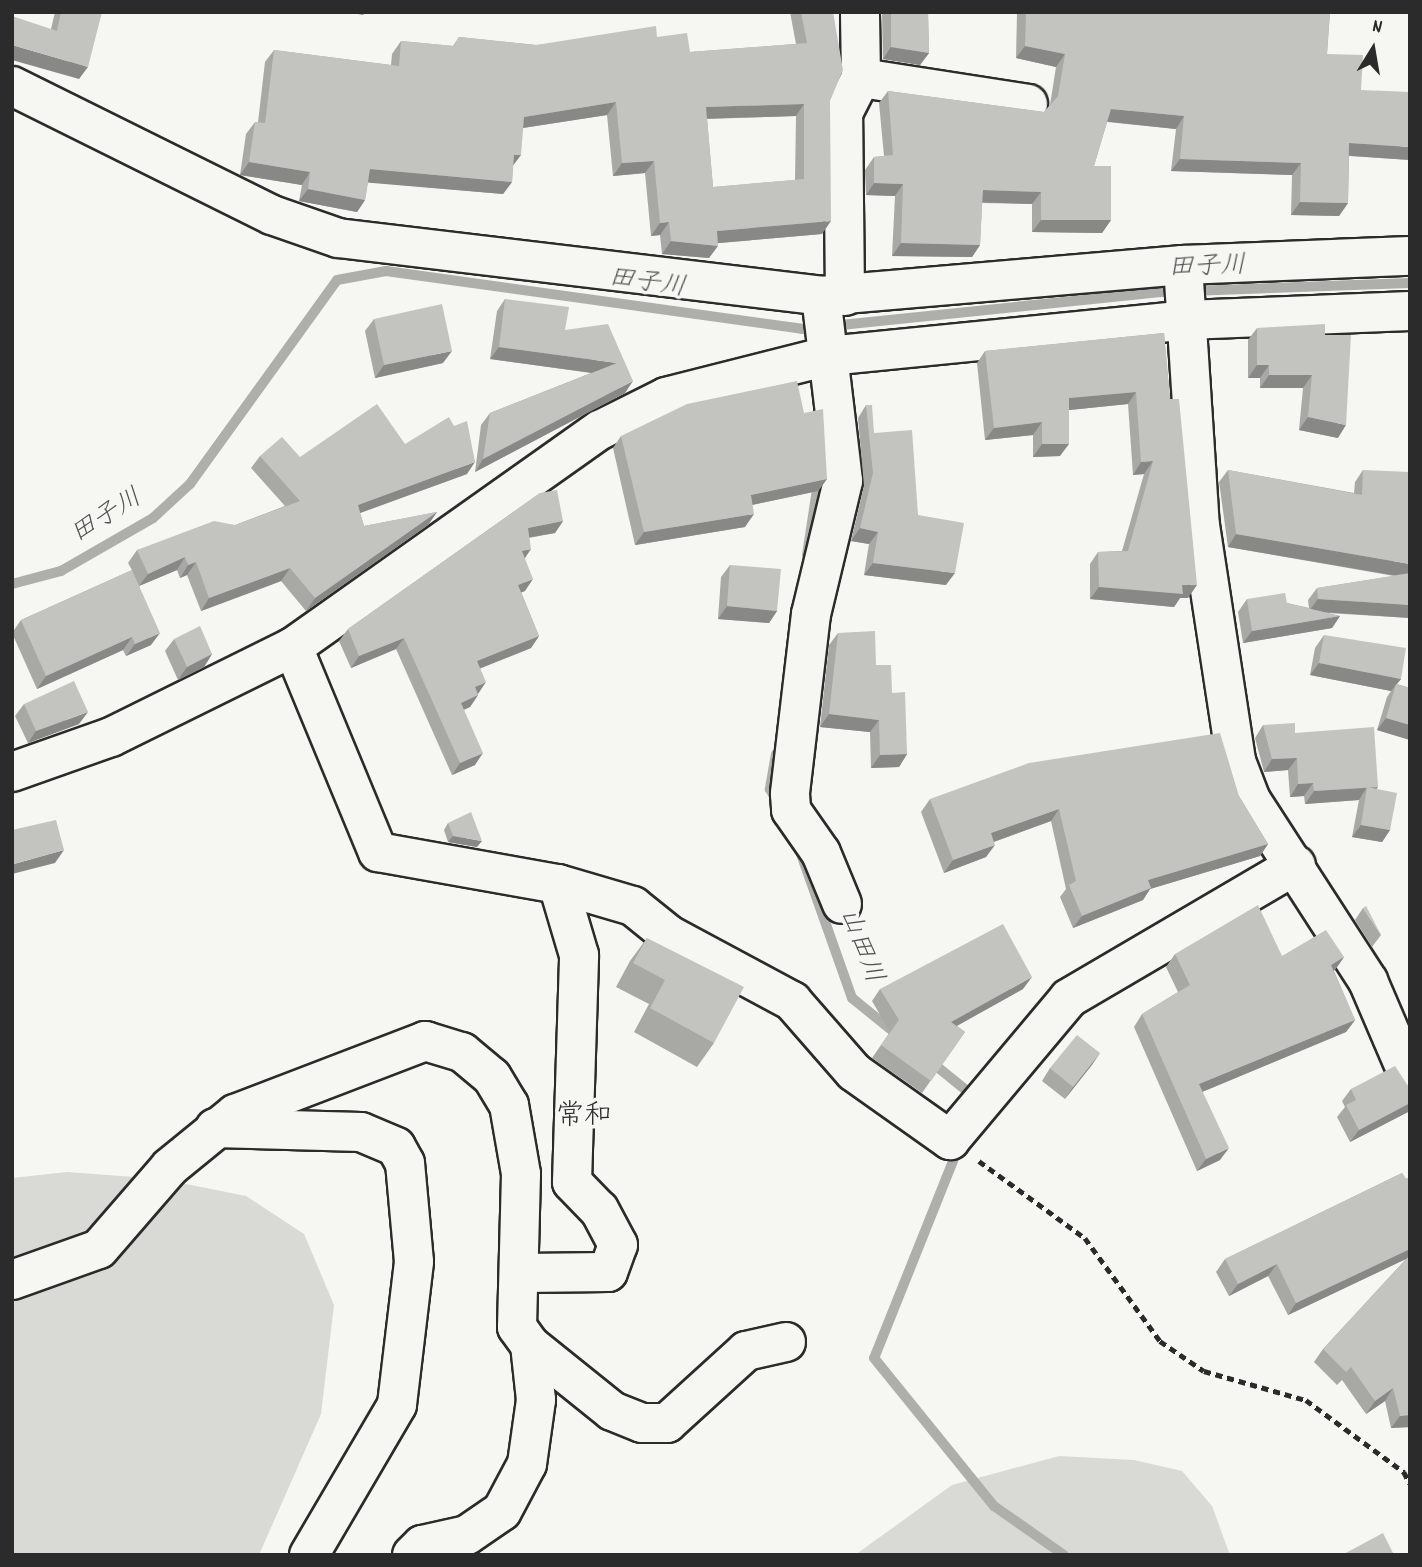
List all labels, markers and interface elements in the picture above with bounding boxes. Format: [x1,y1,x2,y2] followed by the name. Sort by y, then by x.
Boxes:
[1338,14,1408,84] north arrow
[1370,14,1384,42] text: N
[1167,251,1247,285] water label: 田子川
[606,263,688,305] water label: 田子川
[66,483,148,551] water label: 田子川
[831,904,889,988] water label: 山田川
[556,1101,612,1135] district label: 常和

